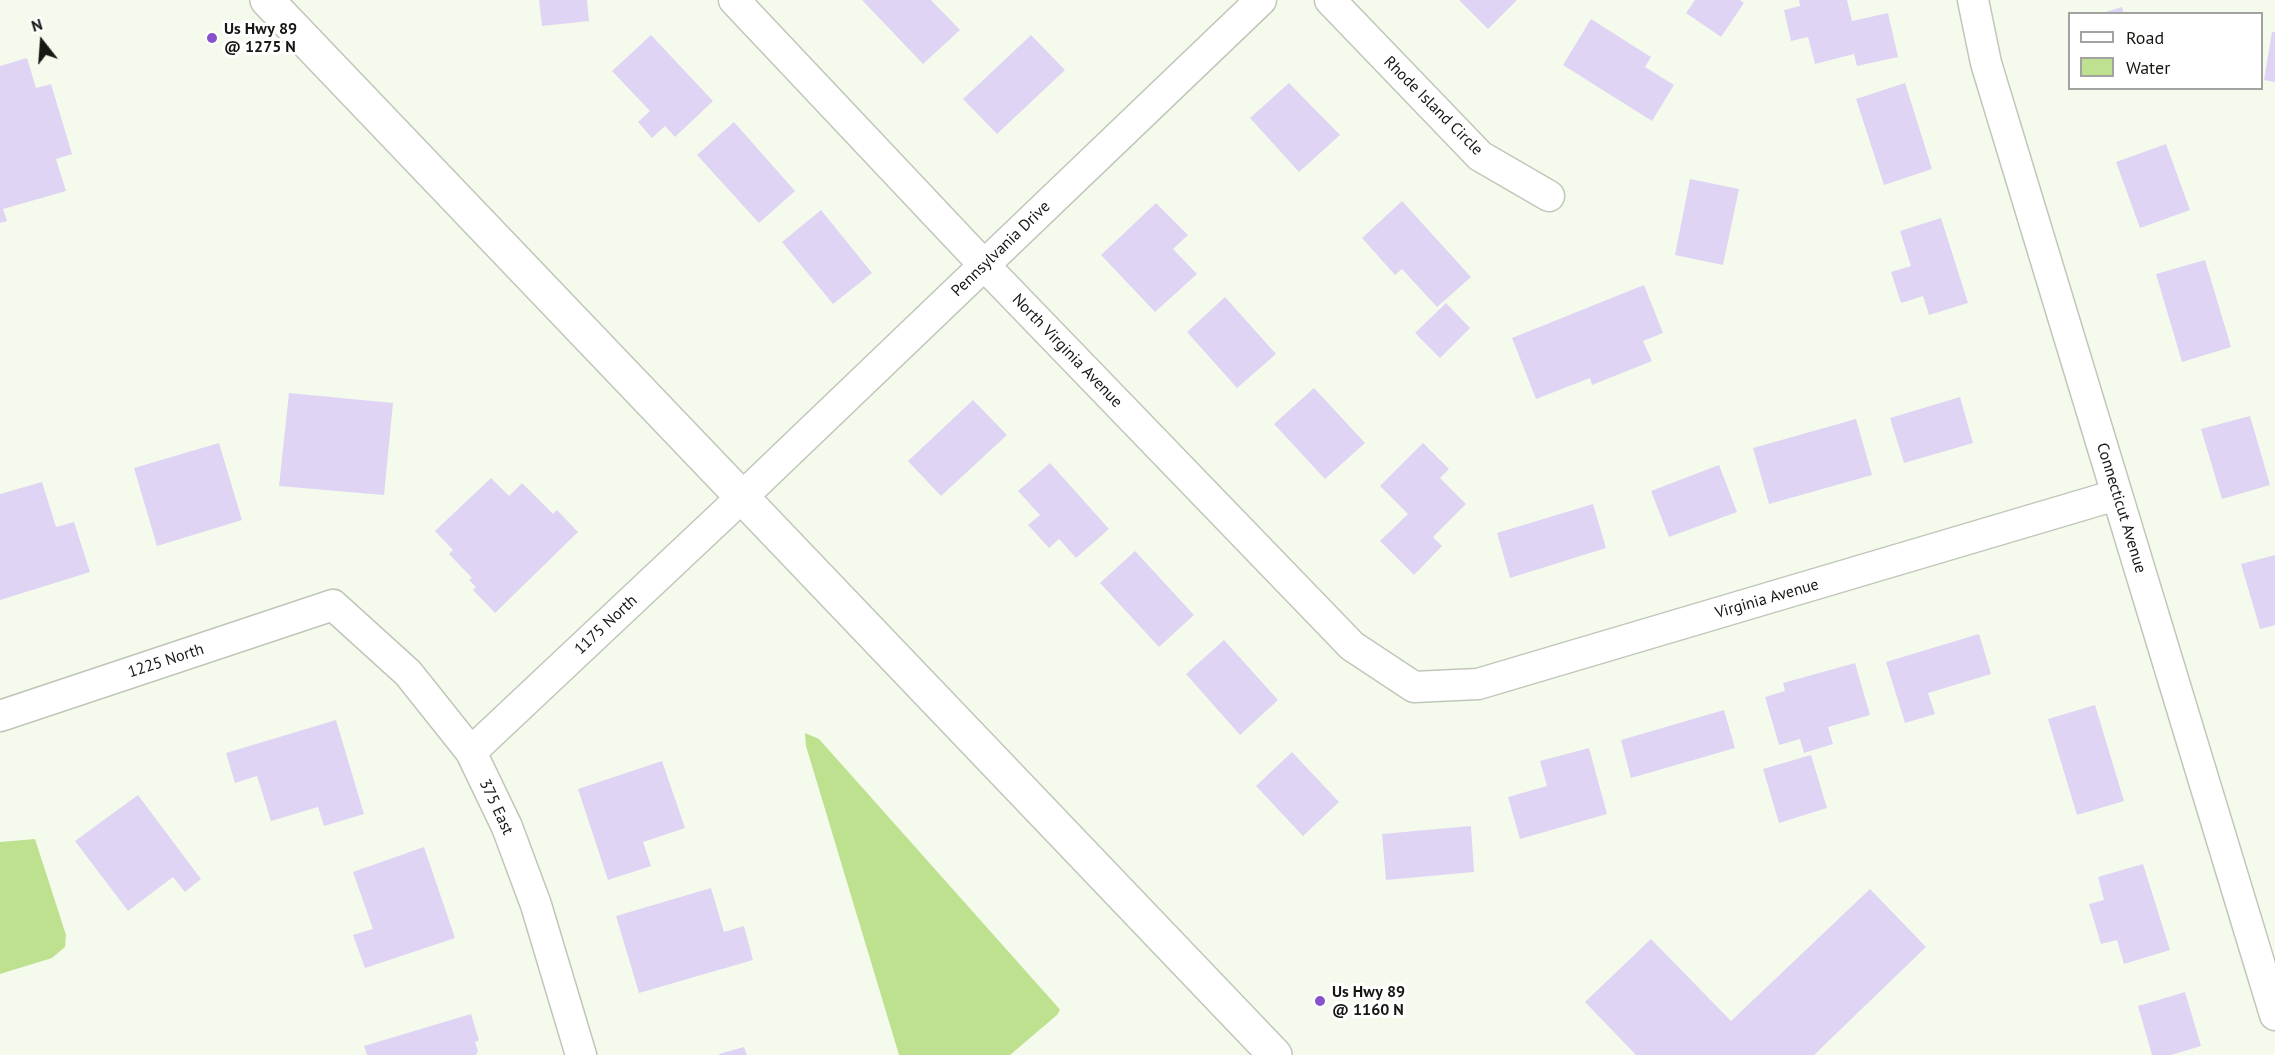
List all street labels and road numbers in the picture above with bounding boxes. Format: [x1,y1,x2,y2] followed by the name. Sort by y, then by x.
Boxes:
[1379,52,1487,160] street label: Rhode Island Circle
[948,197,1054,301] street label: Pennsylvania Drive
[1008,290,1126,412] street label: North Virginia Avenue
[2092,441,2150,575] street label: Connecticut Avenue
[1713,575,1821,623] street label: Virginia Avenue
[571,591,641,659] street label: 1175 North
[126,640,206,682] street label: 1225 North
[475,776,517,838] street label: 375 East

